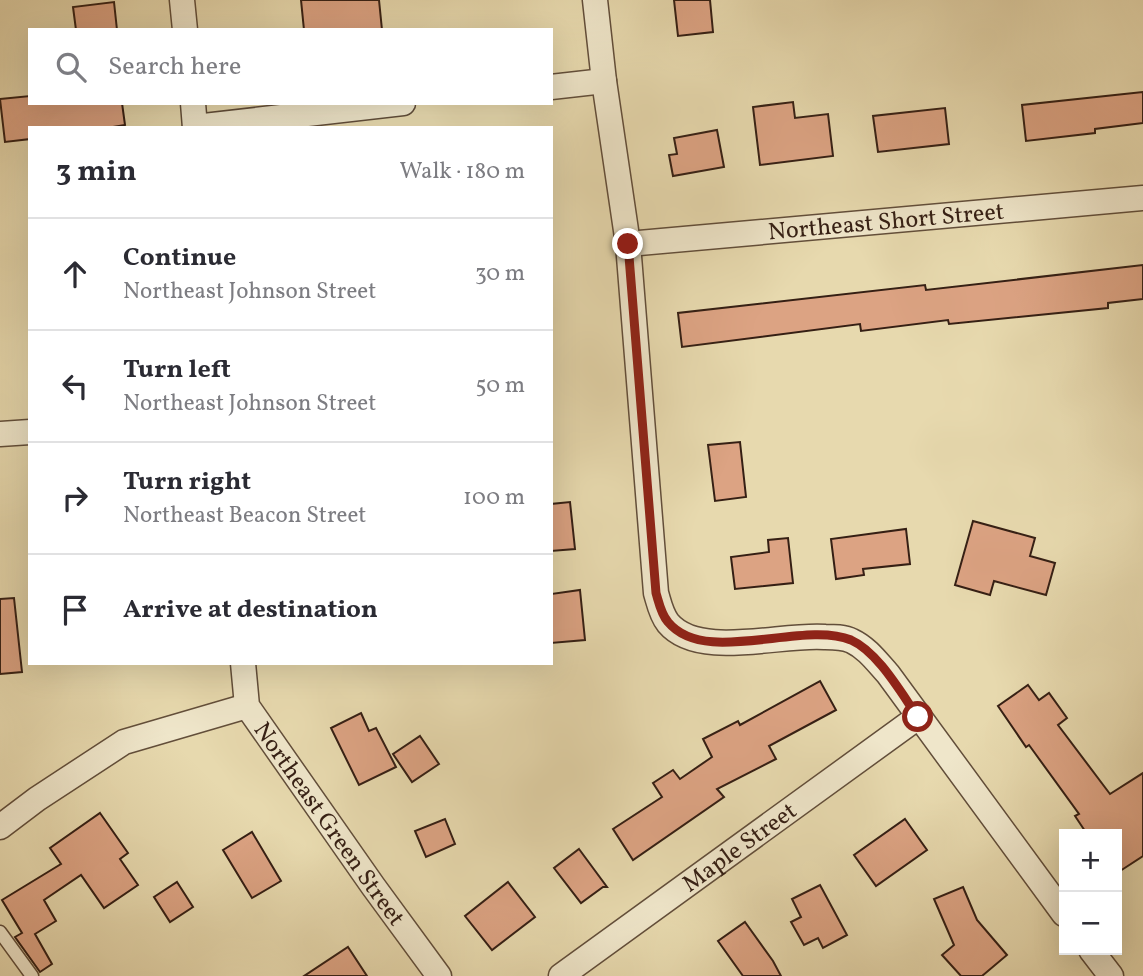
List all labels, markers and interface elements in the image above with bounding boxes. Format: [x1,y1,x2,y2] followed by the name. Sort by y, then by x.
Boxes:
[28,28,553,105] search box
[52,48,90,86] icon: search
[108,49,241,85] text: Search here
[56,151,137,193] text: 3 min
[400,156,525,188] text: Walk · 180 m
[767,195,1006,250] street label: Northeast Short Street
[612,228,643,259] route end
[123,240,236,276] text: Continue
[56,255,94,293] icon: ahead
[475,258,525,290] text: 30 m
[123,276,376,308] text: Northeast Johnson Street
[123,352,231,388] text: Turn left
[56,367,94,405] icon: left
[476,370,525,402] text: 50 m
[123,388,376,420] text: Northeast Johnson Street
[123,464,251,500] text: Turn right
[56,479,94,517] icon: right
[463,482,525,514] text: 100 m
[123,500,366,532] text: Northeast Beacon Street
[56,591,94,629] icon: arrive
[123,592,378,628] text: Arrive at destination
[902,701,933,732] route start
[244,716,412,934] street label: Northeast Green Street
[676,795,805,902] street label: Maple Street
[1059,829,1122,955] map controls
[1059,829,1122,892] button: +
[1059,892,1122,955] button: −

